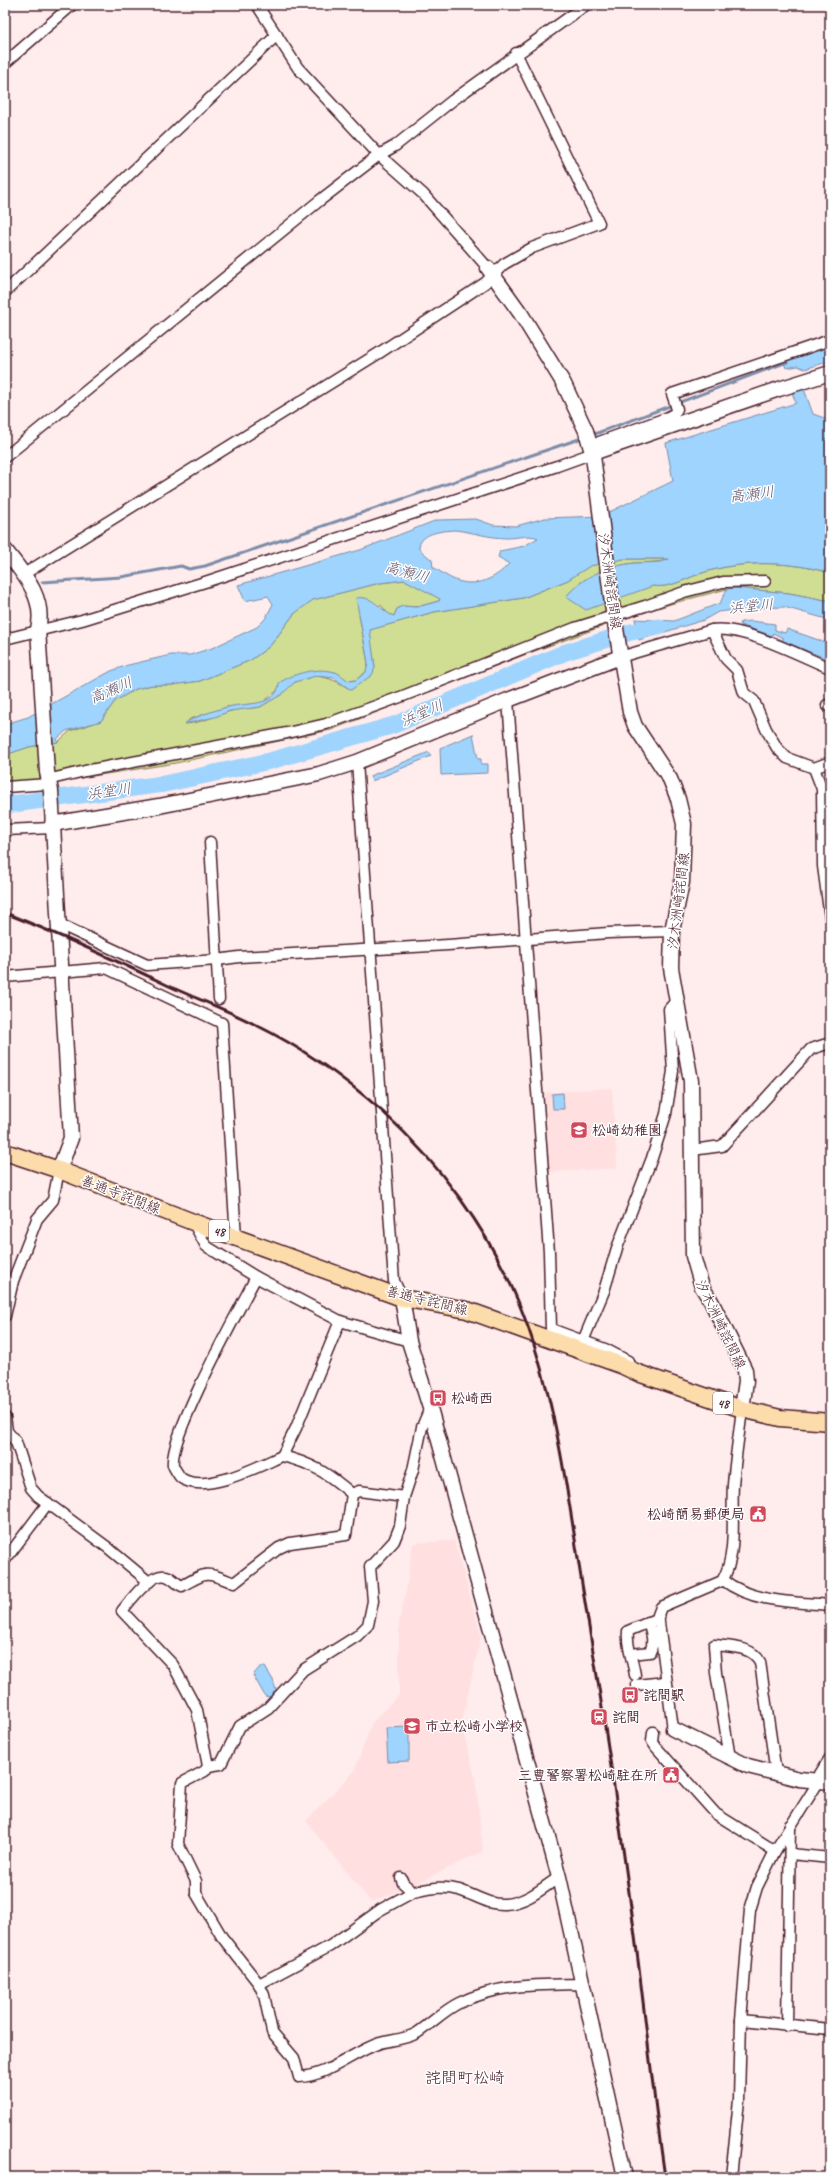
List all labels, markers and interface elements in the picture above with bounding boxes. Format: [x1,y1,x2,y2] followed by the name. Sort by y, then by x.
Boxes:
[729,482,776,507] water label: 高瀬川
[594,531,625,631] street label: 汐木洲崎詫間線
[383,557,431,587] water label: 高瀬川
[728,595,774,618] water label: 浜堂川
[87,673,136,708] water label: 高瀬川
[398,696,447,731] water label: 浜堂川
[85,779,133,804] water label: 浜堂川
[664,851,693,951] street label: 汐木洲崎詫間線
[569,1120,589,1140] school or university icon: 松崎幼稚園
[592,1122,662,1139] place label: 松崎幼稚園
[79,1171,163,1217] street label: 善通寺詫間線
[209,1220,229,1242] road number: 48
[691,1276,750,1372] street label: 汐木洲崎詫間線
[384,1282,470,1319] street label: 善通寺詫間線
[428,1388,448,1408] bus stop icon: 松崎西
[451,1390,493,1407] place label: 松崎西
[713,1392,733,1414] road number: 48
[748,1504,768,1524] public building icon: 松崎簡易郵便局
[647,1506,745,1523] place label: 松崎簡易郵便局
[620,1685,640,1705] bus stop icon: 詫間駅
[643,1687,685,1704] place label: 詫間駅
[589,1707,609,1727] station icon: 詫間
[612,1709,640,1726] place label: 詫間
[402,1716,422,1736] school or university icon: 市立松崎小学校
[425,1718,523,1735] place label: 市立松崎小学校
[661,1765,681,1785] public building icon: 三豊警察署松崎駐在所
[518,1767,658,1784] place label: 三豊警察署松崎駐在所
[425,2068,505,2088] district label: 詫間町松崎

